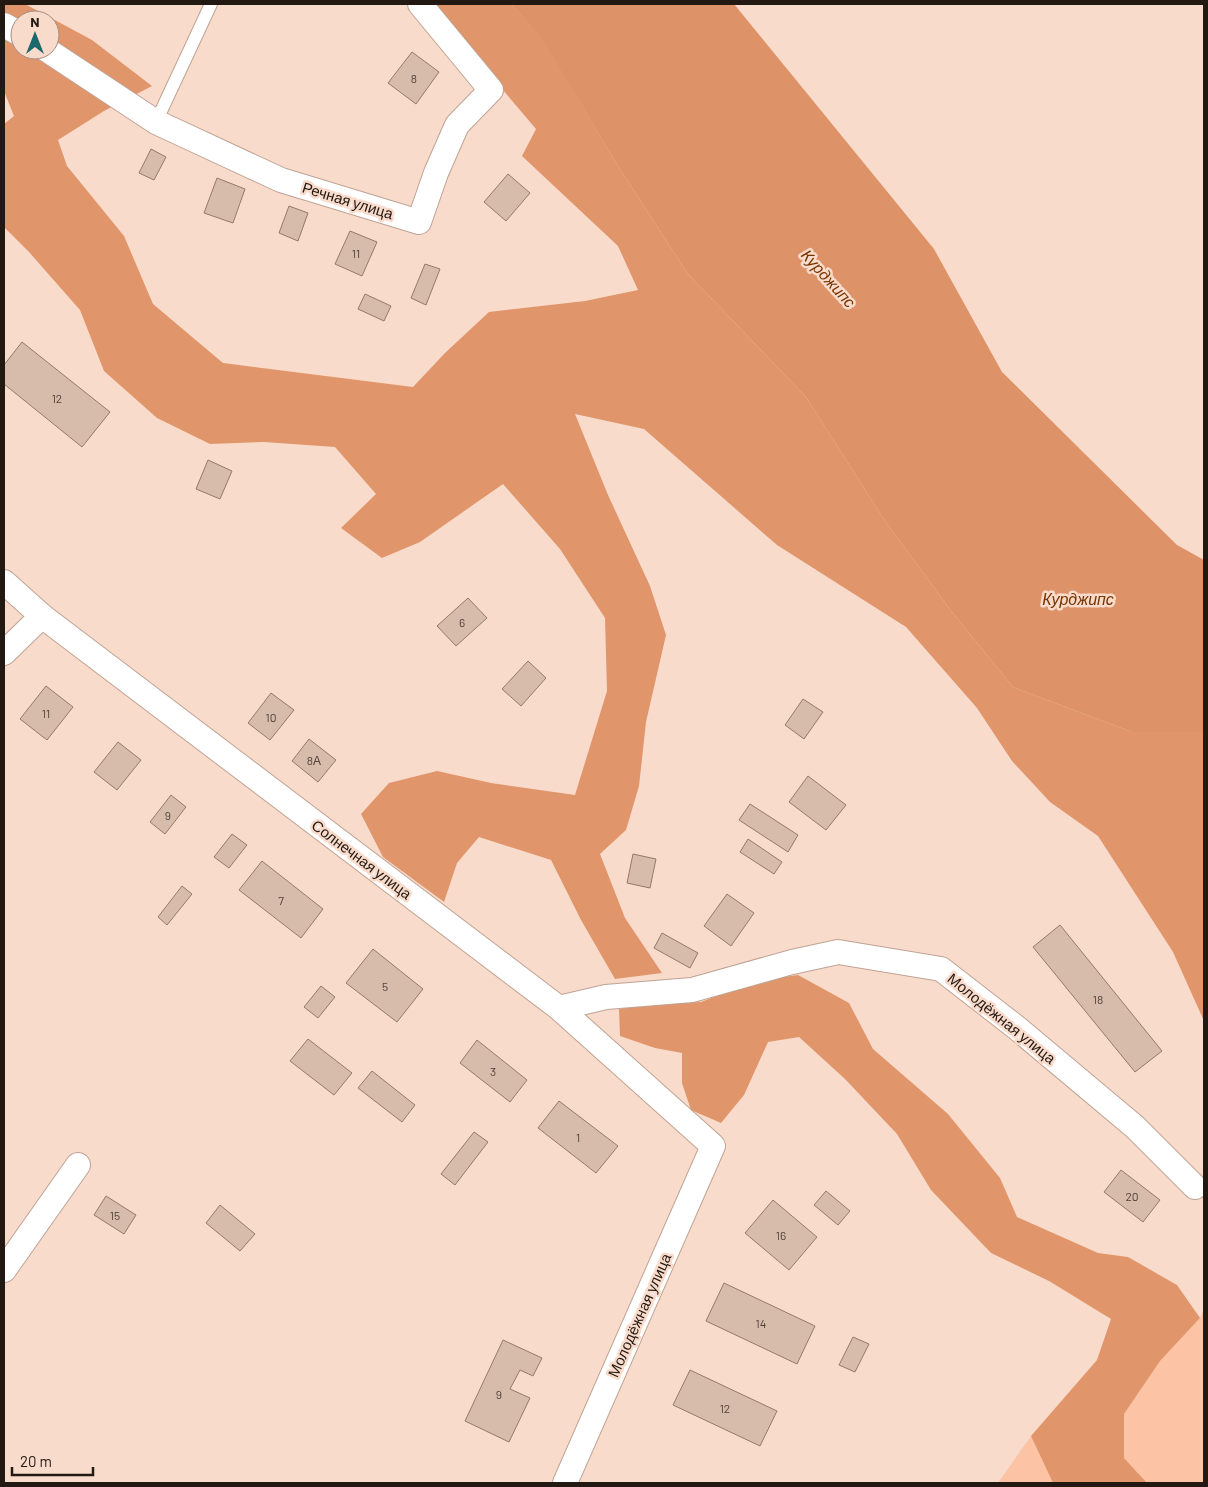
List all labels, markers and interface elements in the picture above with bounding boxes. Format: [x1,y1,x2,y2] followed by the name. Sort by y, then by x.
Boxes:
[10,10,60,60] north arrow
[30,13,40,30] text: N
[411,71,417,85] house number: 8
[300,178,396,223] street label: Речная улица
[798,245,860,311] water label: Курджипс
[352,246,360,260] house number: 11
[52,391,62,405] house number: 12
[1042,589,1114,608] water label: Курджипс
[459,615,465,629] house number: 6
[42,706,50,720] house number: 11
[266,710,276,724] house number: 10
[307,753,321,767] house number: 8А
[165,808,171,822] house number: 9
[308,816,416,903] street label: Солнечная улица
[278,893,284,907] house number: 7
[944,969,1060,1067] street label: Молодёжная улица
[382,979,388,993] house number: 5
[1093,992,1103,1006] house number: 18
[490,1064,496,1078] house number: 3
[576,1130,580,1144] house number: 1
[1125,1189,1139,1203] house number: 20
[110,1208,120,1222] house number: 15
[776,1228,786,1242] house number: 16
[604,1250,675,1380] street label: Молодёжная улица
[756,1316,766,1330] house number: 14
[496,1387,502,1401] house number: 9
[720,1401,730,1415] house number: 12
[12,1444,94,1476] scale bar
[20,1452,52,1470] text: 20 m

